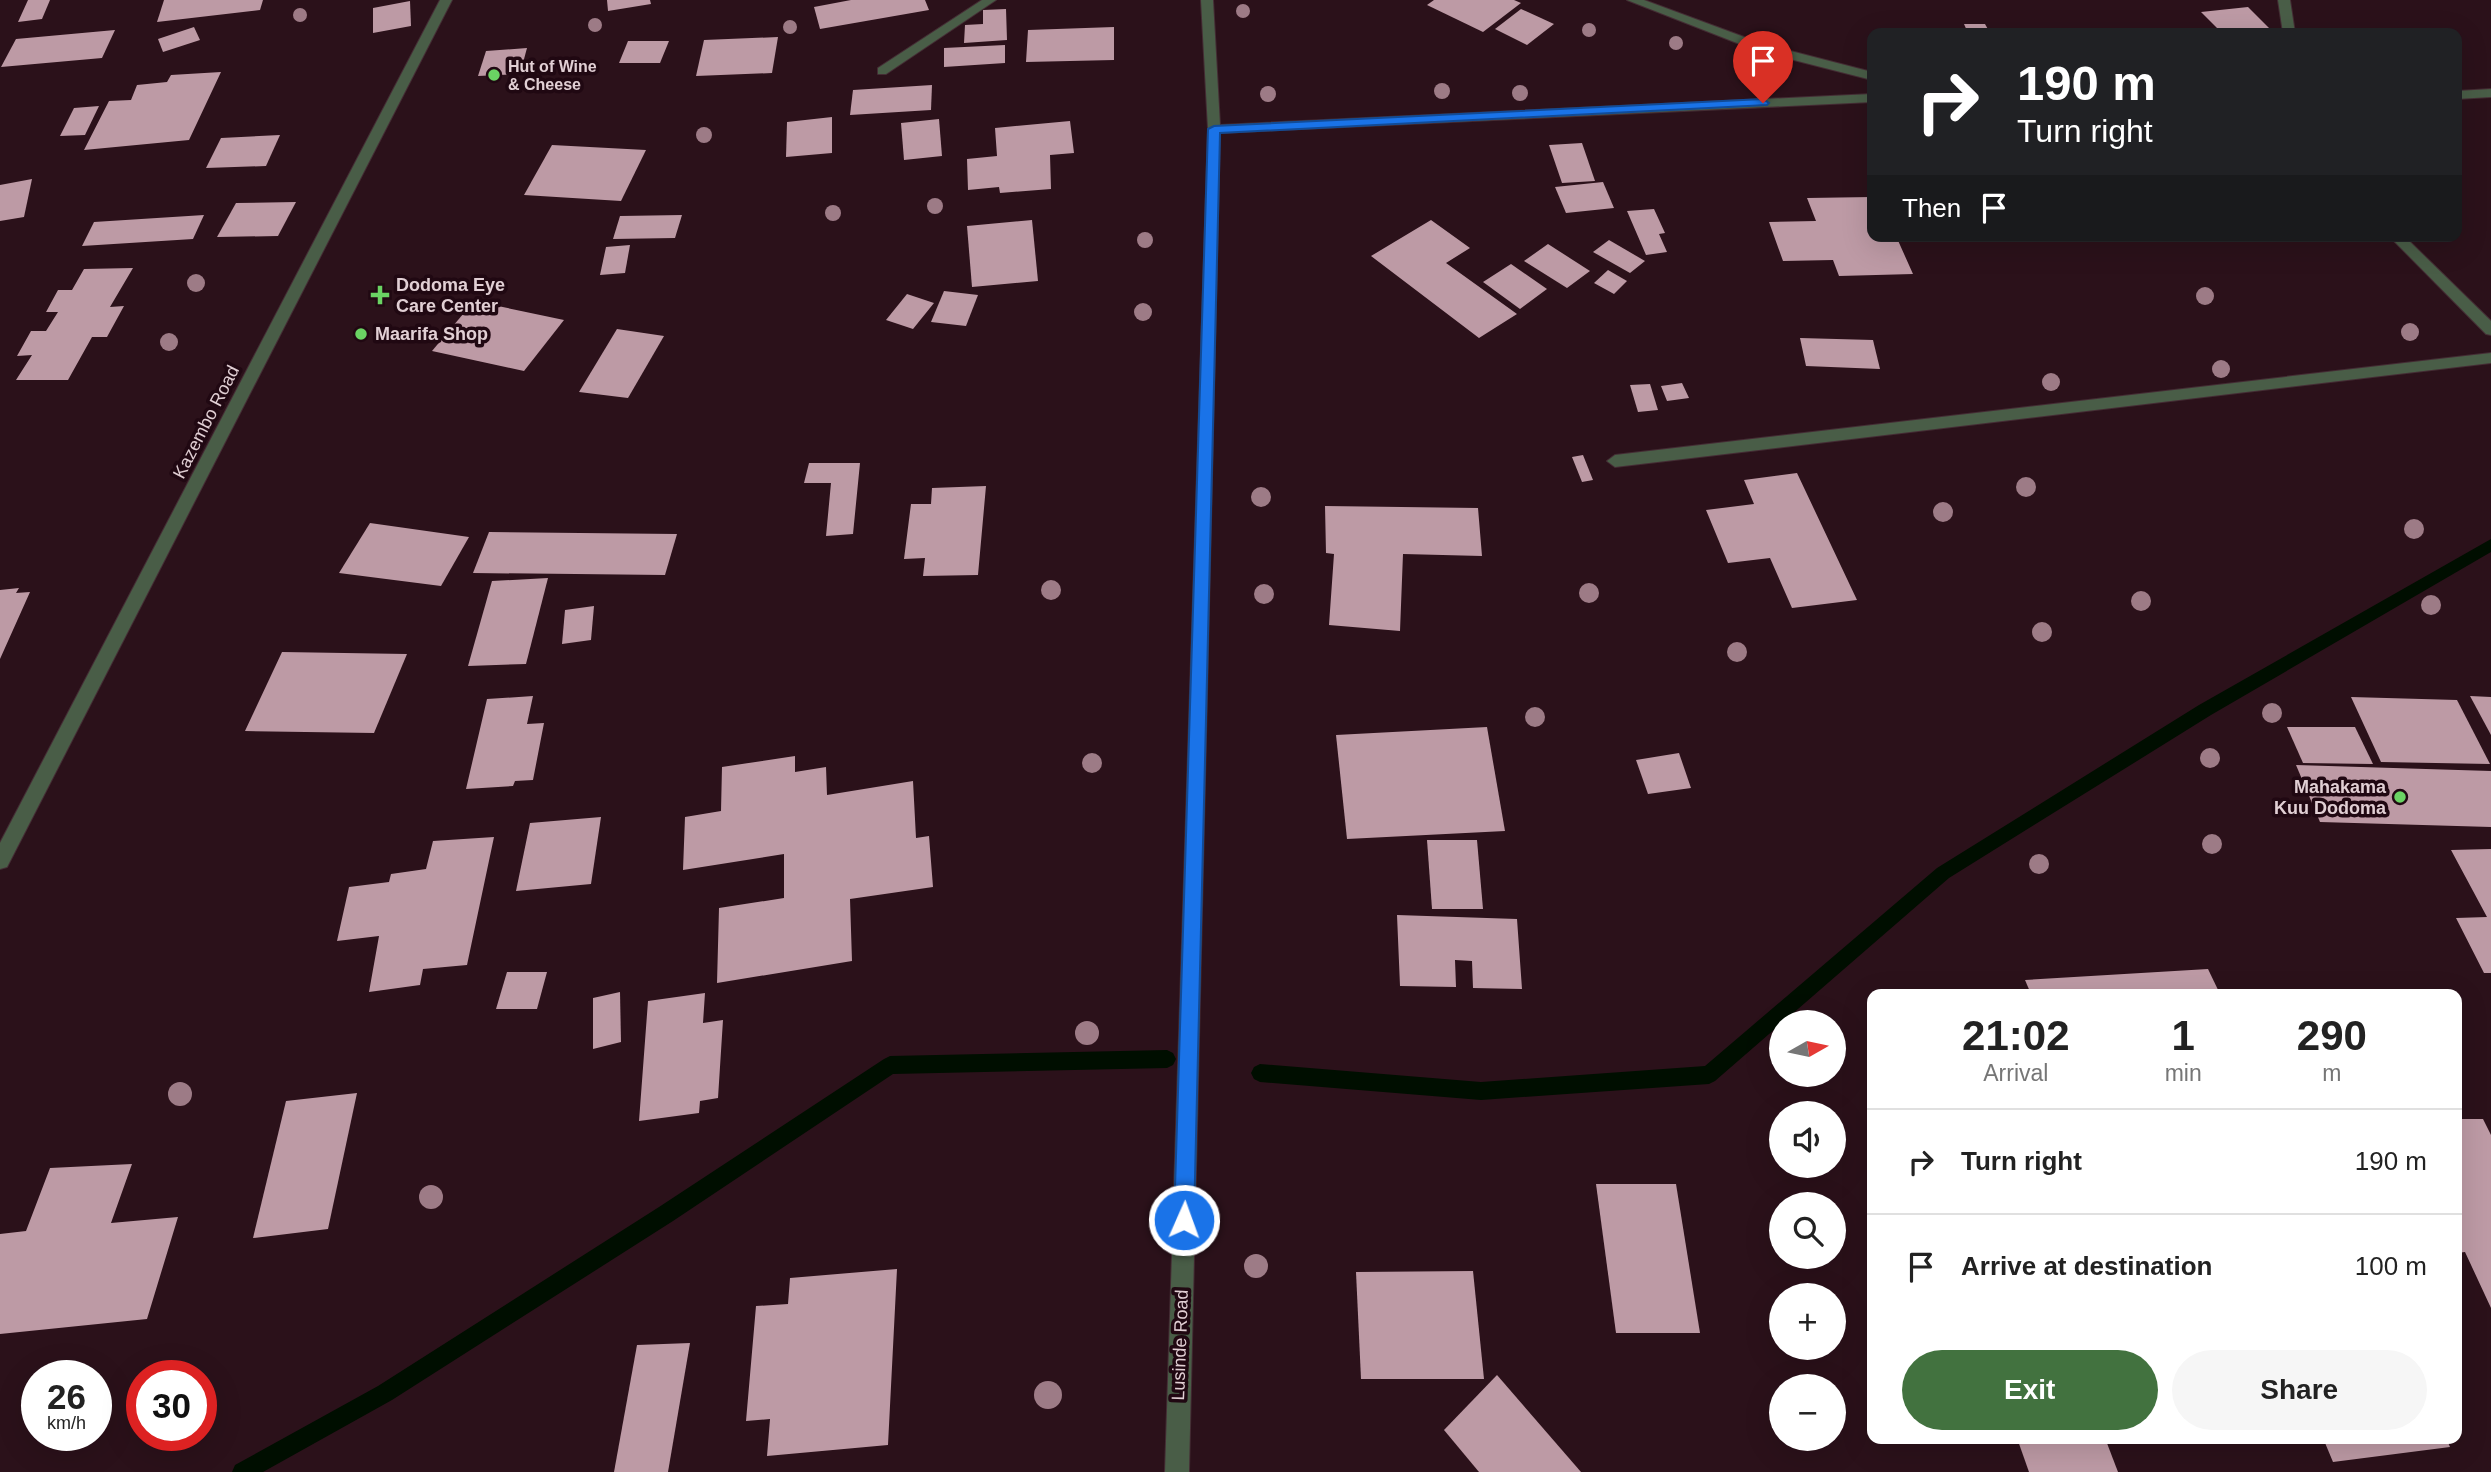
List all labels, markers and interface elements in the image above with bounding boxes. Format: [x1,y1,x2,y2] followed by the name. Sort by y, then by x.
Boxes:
[1733,31,1793,103] pin
[1744,42,1782,80] icon: arrive
[1902,56,1993,147] icon: right
[2017,56,2156,110] text: 190 m
[508,58,597,93] place label: Hut of Wine & Cheese
[486,67,502,83] marker: Hut of Wine & Cheese
[2017,113,2153,149] text: Turn right
[1975,189,2013,227] icon: arrive
[1902,193,1961,223] text: Then
[396,275,505,316] place label: Dodoma Eye Care Center
[370,285,390,305] marker: Dodoma Eye Care Center
[375,324,488,344] place label: Maarifa Shop
[353,326,369,342] marker: Maarifa Shop
[169,362,243,482] street label: Kazembo Road
[2274,777,2387,818] place label: Mahakama Kuu Dodoma
[2392,789,2408,805] marker: Mahakama Kuu Dodoma
[1769,1010,1846,1087] north arrow
[1769,1010,1846,1451] map controls
[1962,1012,2070,1059] text: 21:02
[2171,1012,2195,1059] text: 1
[2297,1012,2367,1059] text: 290
[1983,1060,2048,1086] text: Arrival
[2165,1060,2202,1086] text: min
[2322,1060,2341,1086] text: m
[1769,1101,1846,1178] button: sound
[1902,1143,1940,1181] icon: right
[1961,1146,2082,1176] text: Turn right
[2355,1146,2427,1176] text: 190 m
[1147,1183,1221,1257] position arrow
[1769,1192,1846,1269] button: search
[1902,1248,1940,1286] icon: arrive
[1961,1251,2212,1281] text: Arrive at destination
[2355,1251,2427,1281] text: 100 m
[1769,1283,1846,1360] button: +
[1168,1289,1192,1401] street label: Lusinde Road
[1902,1350,2158,1430] button: Exit
[2172,1350,2427,1430] button: Share
[126,1360,217,1451] speed limit sign: 30
[1769,1374,1846,1451] button: −
[47,1377,86,1416] text: 26
[47,1413,86,1433] text: km/h

